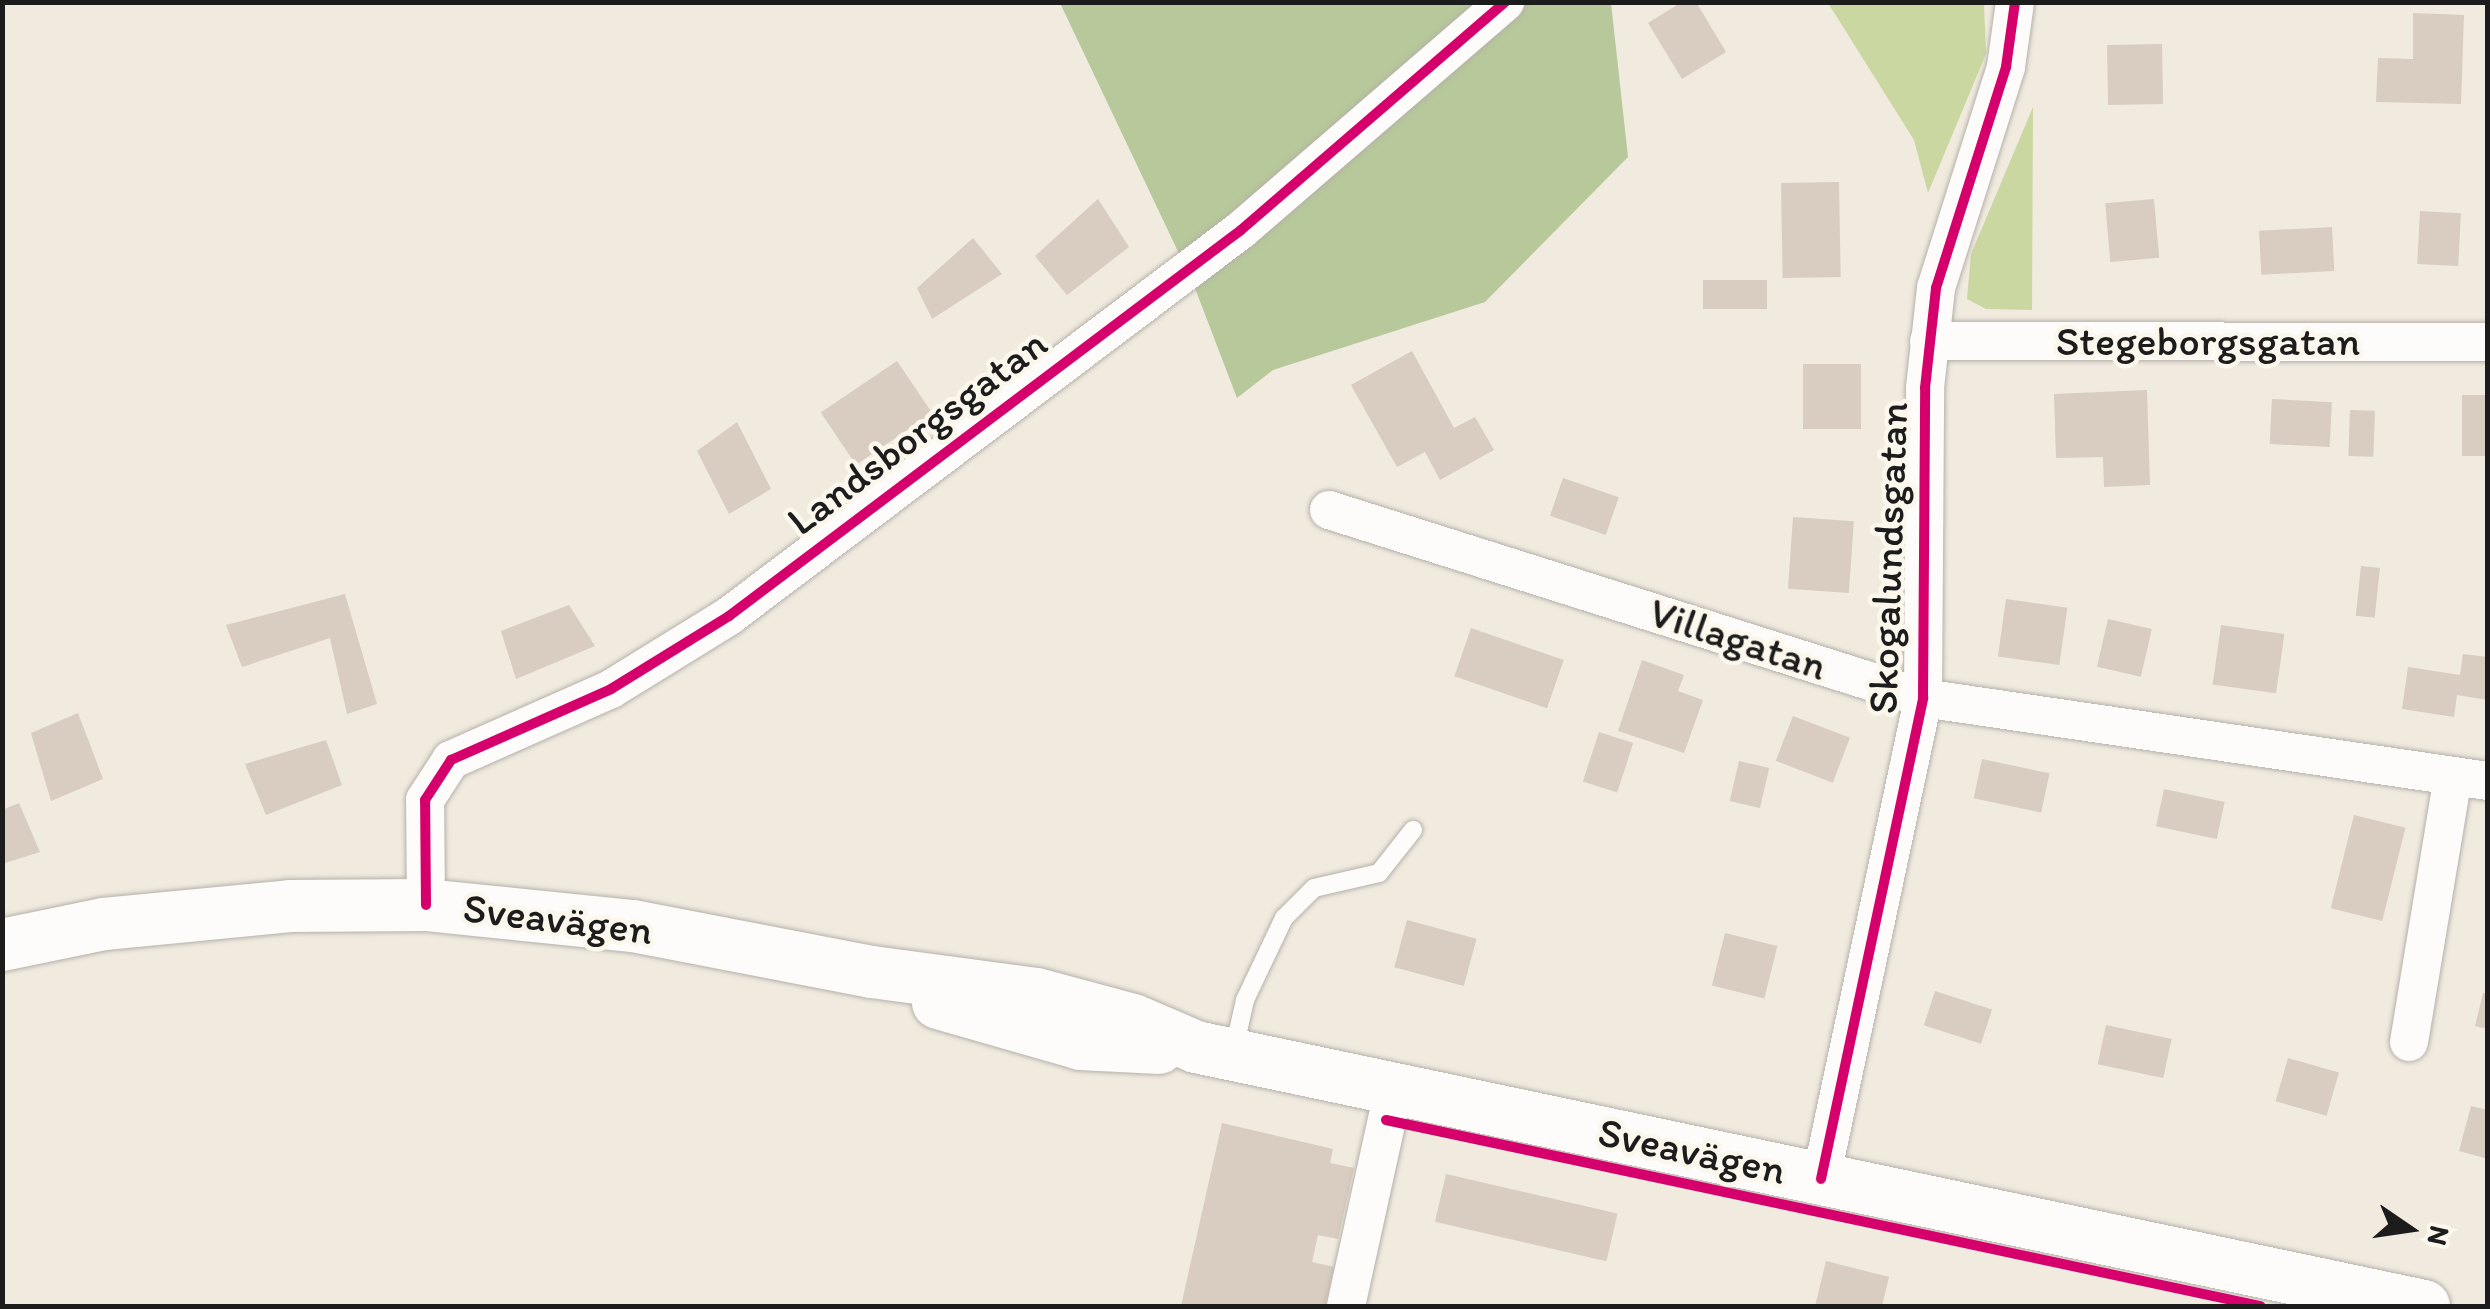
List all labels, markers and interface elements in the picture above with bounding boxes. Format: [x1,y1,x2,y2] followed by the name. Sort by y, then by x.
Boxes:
[2056,316,2360,366] street label: Stegeborgsgatan
[777,318,1057,546] street label: Landsborgsgatan
[1857,401,1919,715] street label: Skogalundsgatan
[1643,587,1833,691] street label: Villagatan
[460,882,656,956] street label: Sveavägen
[1594,1107,1790,1195] street label: Sveavägen
[2360,1179,2460,1279] north arrow
[2421,1223,2458,1249] text: N

